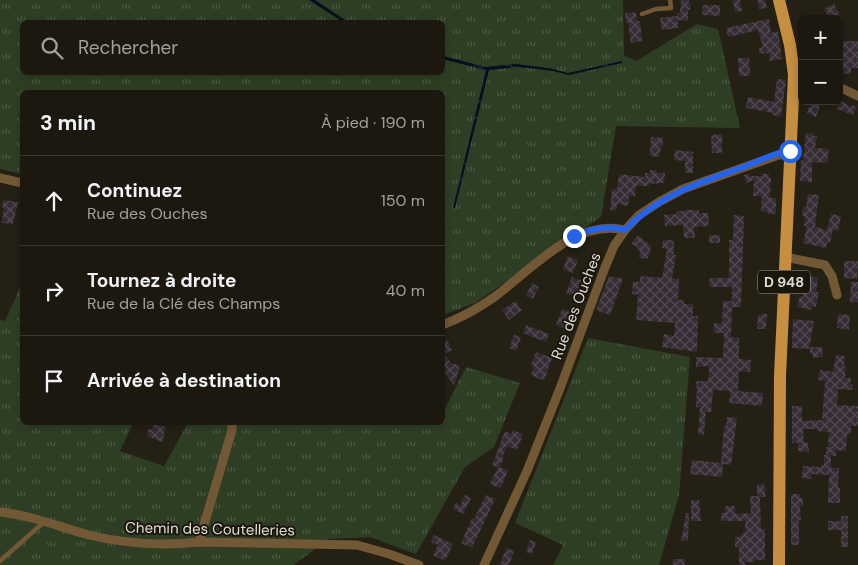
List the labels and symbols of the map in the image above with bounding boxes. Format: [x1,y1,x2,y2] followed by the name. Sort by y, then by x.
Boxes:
[779,140,802,163] route start
[563,225,586,248] route end
[546,250,606,362] street label: Rue des Ouches
[758,270,810,294] road number: D 948
[125,518,295,540] street label: Chemin des Coutelleries

